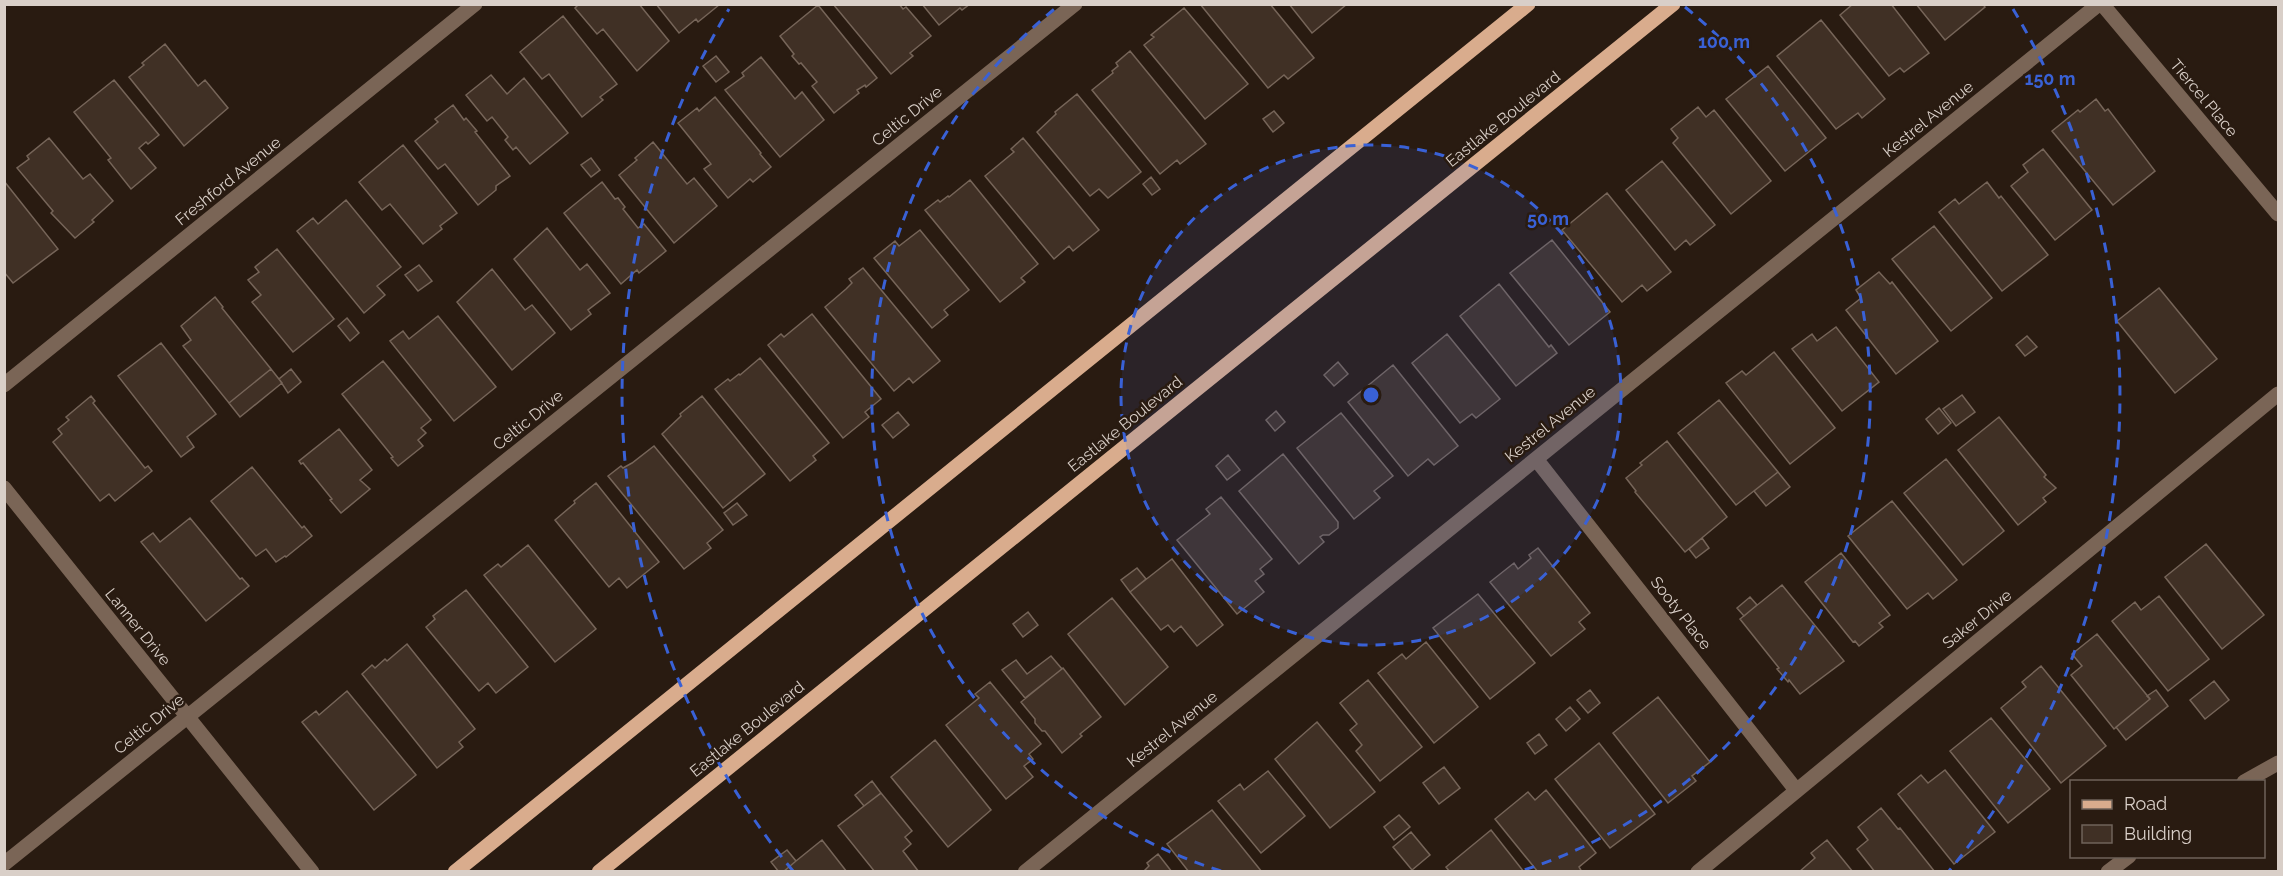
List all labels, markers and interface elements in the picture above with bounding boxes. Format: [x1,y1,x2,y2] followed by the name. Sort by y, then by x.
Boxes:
[1698,31,1750,52] text: 100 m
[2166,55,2242,141] street label: Tiercel Place
[1442,67,1564,171] street label: Eastlake Boulevard
[2025,68,2076,89] text: 150 m
[1879,77,1977,161] street label: Kestrel Avenue
[868,82,946,150] street label: Celtic Drive
[171,133,285,229] street label: Freshford Avenue
[1527,208,1569,229] text: 50 m
[1064,372,1186,476] street label: Eastlake Boulevard
[1501,382,1599,466] street label: Kestrel Avenue
[1361,385,1381,405] centre of rings
[489,386,567,454] street label: Celtic Drive
[1647,573,1715,653] street label: Sooty Place
[101,585,175,669] street label: Lanner Drive
[1939,585,2015,653] street label: Saker Drive
[686,677,808,781] street label: Eastlake Boulevard
[1123,687,1221,771] street label: Kestrel Avenue
[110,690,188,758] street label: Celtic Drive
[2070,780,2265,858] legend
[2124,793,2167,814] text: Road
[2124,823,2192,844] text: Building

